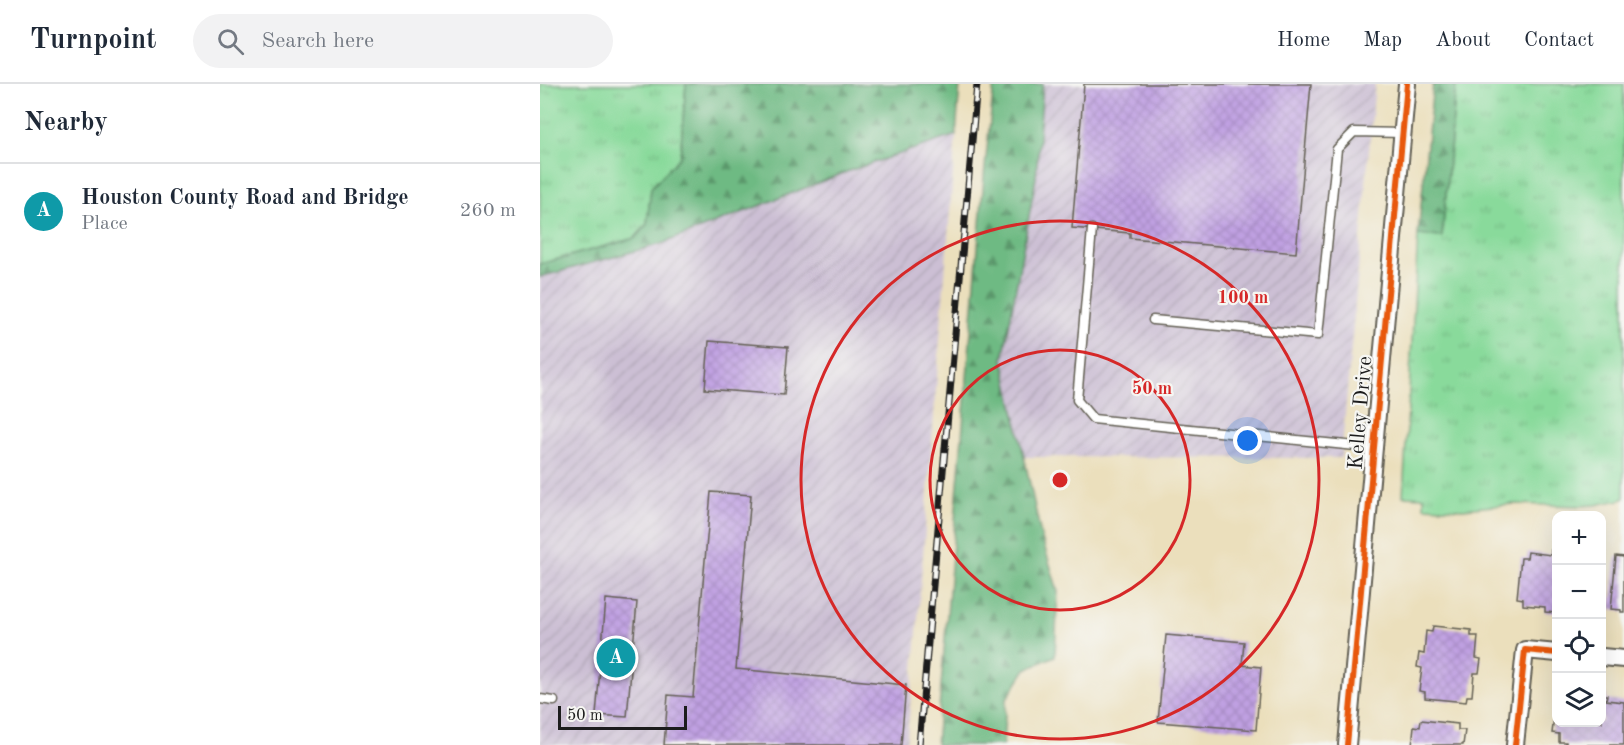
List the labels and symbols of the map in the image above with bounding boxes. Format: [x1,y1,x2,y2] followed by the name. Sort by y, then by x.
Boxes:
[1218,289,1268,307] text: 100 m
[1346,355,1376,471] street label: Kelley Drive
[1132,380,1172,398] text: 50 m
[1233,426,1262,455] your location
[1050,470,1070,490] centre of rings
[596,636,636,680] pin: A
[558,703,687,730] scale bar

